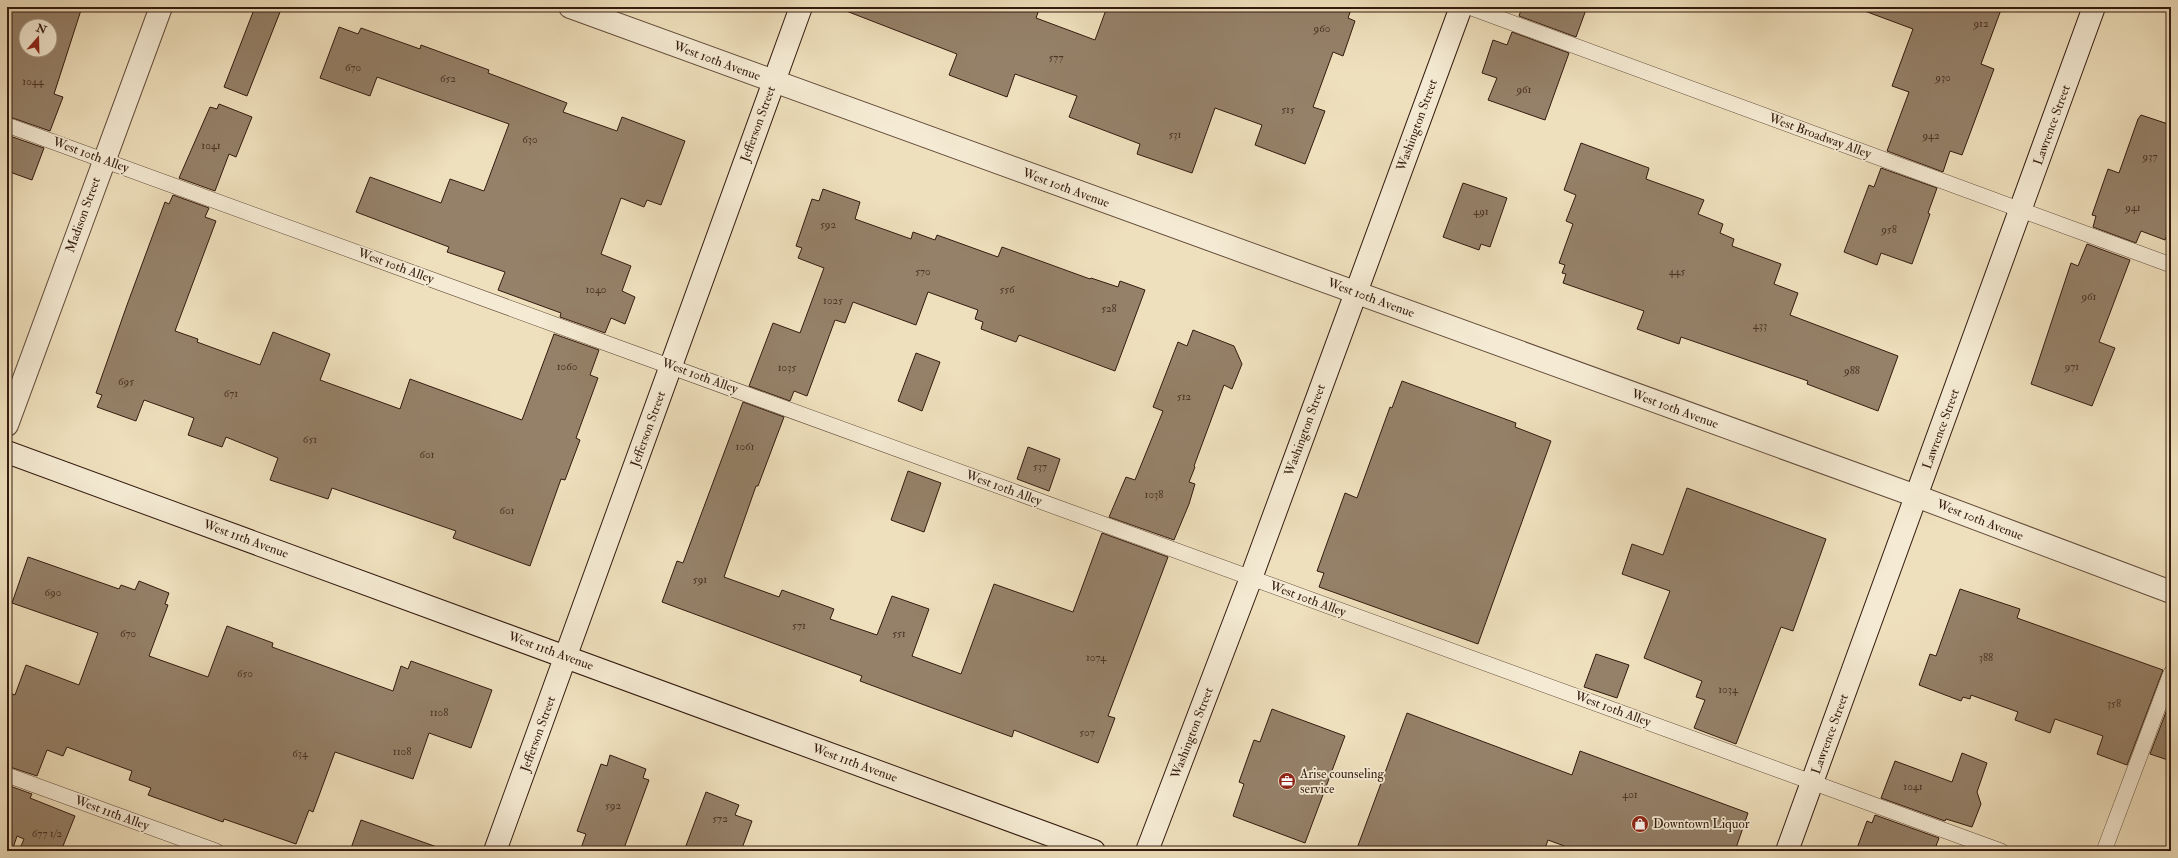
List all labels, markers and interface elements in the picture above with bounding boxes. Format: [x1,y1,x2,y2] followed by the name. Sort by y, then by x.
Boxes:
[1972,17,1989,30] house number: 912
[18,18,58,58] north arrow
[33,21,49,37] text: N
[1313,22,1331,35] house number: 960
[670,37,763,84] street label: West 10th Avenue
[1049,51,1063,64] house number: 577
[345,61,361,74] house number: 670
[1934,71,1951,84] house number: 930
[440,72,456,85] house number: 652
[22,75,45,88] house number: 1044
[1393,77,1441,174] street label: Washington Street
[1515,83,1532,96] house number: 961
[2030,83,2074,167] street label: Lawrence Street
[737,84,779,165] street label: Jefferson Street
[1281,103,1295,116] house number: 515
[1765,110,1874,163] street label: West Broadway Alley
[1169,128,1182,141] house number: 531
[1921,129,1940,142] house number: 942
[49,133,132,177] street label: West 10th Alley
[522,133,538,146] house number: 630
[201,139,221,152] house number: 1041
[2142,150,2157,163] house number: 937
[1019,164,1112,211] street label: West 10th Avenue
[62,175,104,255] street label: Madison Street
[2124,201,2141,214] house number: 941
[1473,205,1489,218] house number: 491
[820,218,836,231] house number: 592
[1880,223,1897,236] house number: 958
[354,244,437,288] street label: West 10th Alley
[915,265,931,278] house number: 570
[1669,265,1686,278] house number: 445
[1324,274,1417,321] street label: West 10th Avenue
[585,283,607,296] house number: 1040
[999,283,1016,296] house number: 556
[2080,290,2097,303] house number: 961
[823,294,843,307] house number: 1025
[1101,302,1117,315] house number: 528
[1753,319,1767,332] house number: 433
[658,354,741,398] street label: West 10th Alley
[557,360,578,373] house number: 1060
[2064,360,2079,373] house number: 971
[778,361,796,374] house number: 1035
[1843,364,1860,377] house number: 988
[118,375,134,388] house number: 695
[1281,382,1329,479] street label: Washington Street
[1628,385,1721,432] street label: West 10th Avenue
[224,387,238,400] house number: 671
[1919,387,1963,471] street label: Lawrence Street
[627,389,669,470] street label: Jefferson Street
[1177,390,1192,403] house number: 512
[303,433,317,446] house number: 651
[736,440,755,453] house number: 1061
[419,448,435,461] house number: 601
[1033,460,1047,473] house number: 537
[962,466,1045,510] street label: West 10th Alley
[1145,488,1163,501] house number: 1038
[1933,496,2026,544] street label: West 10th Avenue
[499,504,515,517] house number: 601
[200,516,291,562] street label: West 11th Avenue
[693,573,707,586] house number: 591
[1266,577,1349,621] street label: West 10th Alley
[45,586,62,599] house number: 690
[792,619,806,632] house number: 571
[120,627,136,640] house number: 670
[892,627,906,640] house number: 551
[505,628,596,674] street label: West 11th Avenue
[1086,651,1107,664] house number: 1074
[1979,651,1993,664] house number: 388
[237,667,253,680] house number: 650
[1718,683,1739,696] house number: 1034
[1167,685,1217,782] street label: Washington Street
[1571,687,1654,731] street label: West 10th Alley
[1808,692,1852,776] street label: Lawrence Street
[517,694,559,775] street label: Jefferson Street
[2107,697,2121,710] house number: 358
[430,706,448,719] house number: 1108
[1079,726,1095,739] house number: 507
[809,740,900,786] street label: West 11th Avenue
[393,745,411,758] house number: 1108
[292,747,309,760] house number: 634
[1299,766,1384,797] place label: Arise counseling service
[1277,771,1297,791] office icon: Arise counseling service
[1903,780,1923,793] house number: 1041
[1622,788,1638,801] house number: 401
[71,792,152,835] street label: West 11th Alley
[605,799,621,812] house number: 592
[712,812,728,825] house number: 572
[1630,814,1650,834] shop icon: Downtown Liquor
[1653,816,1750,832] place label: Downtown Liquor
[32,827,63,840] house number: 677 1/2

